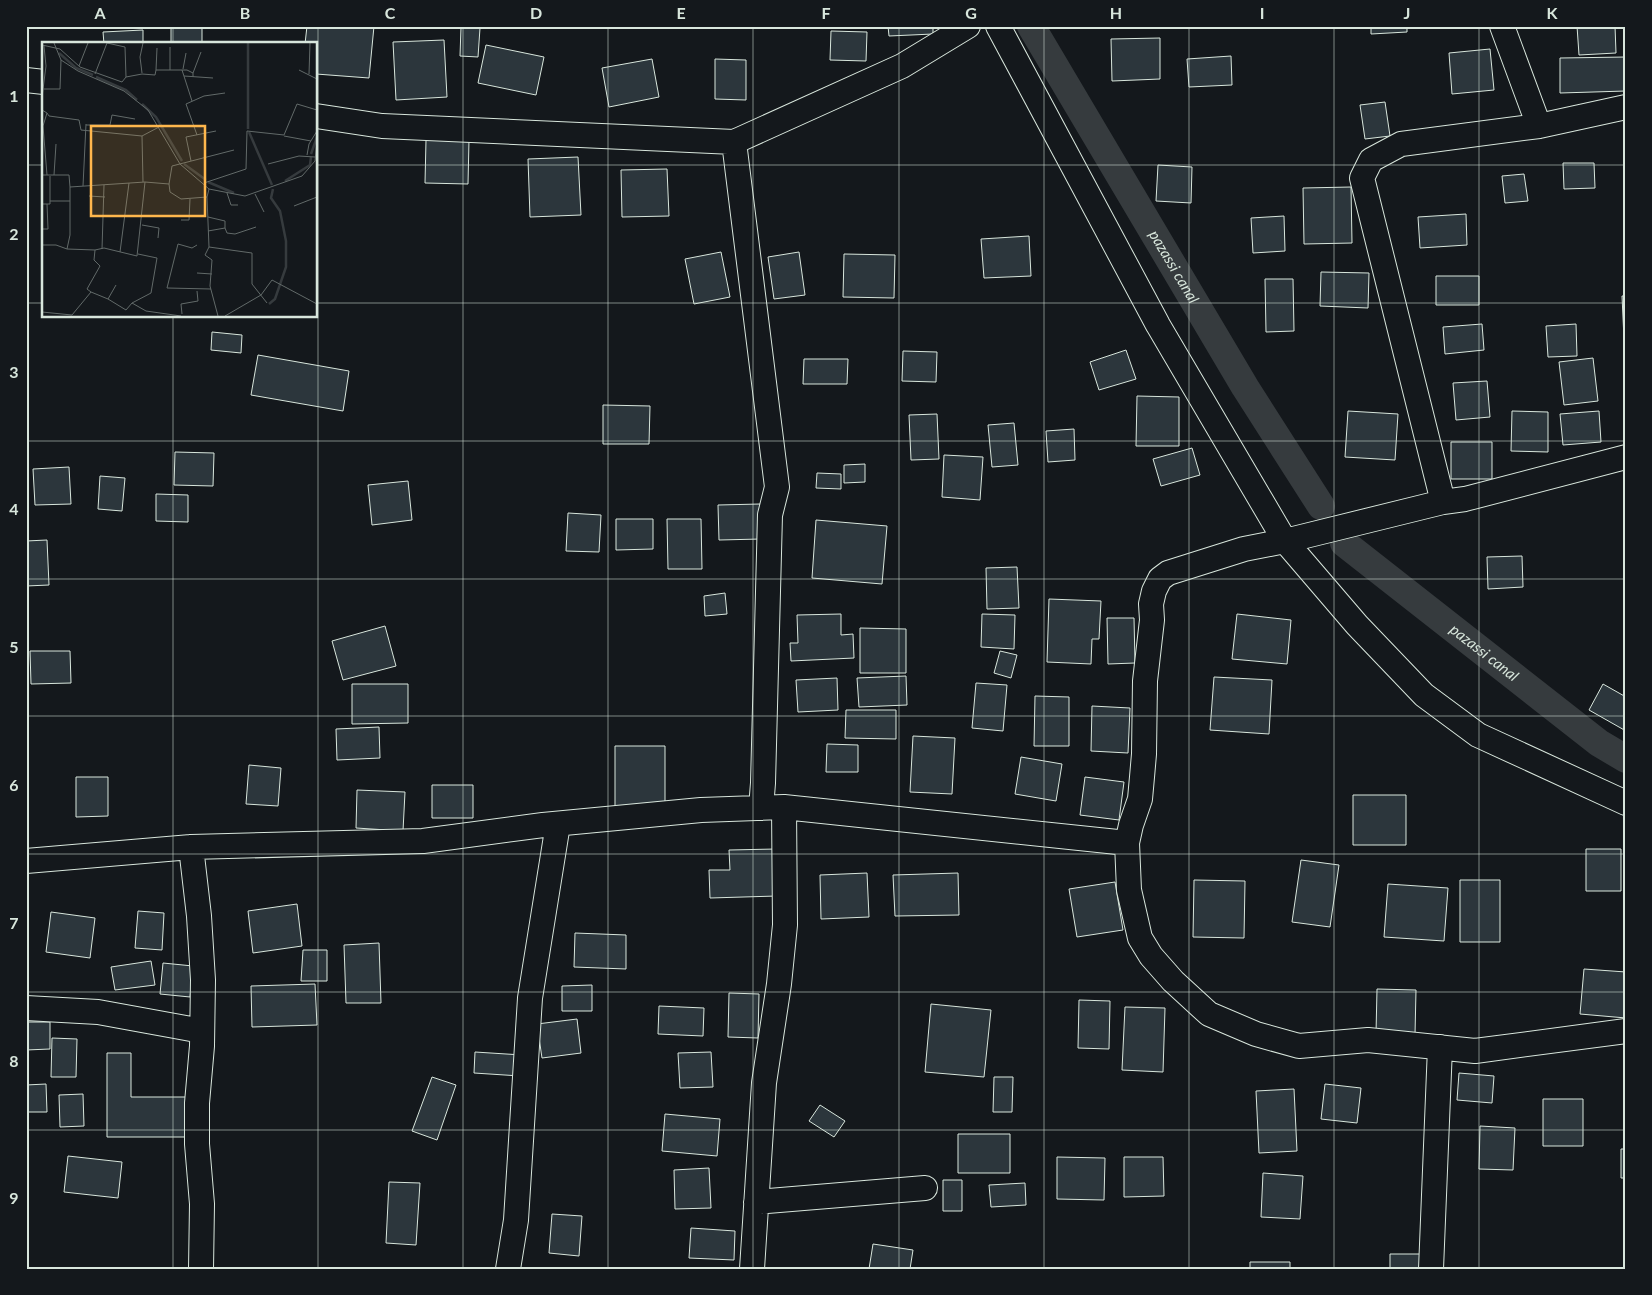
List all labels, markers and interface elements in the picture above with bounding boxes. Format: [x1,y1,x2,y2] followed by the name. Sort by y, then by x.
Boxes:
[93,3,106,22] text: A
[240,3,250,22] text: B
[385,3,396,22] text: C
[530,3,542,22] text: D
[676,3,686,22] text: E
[821,3,831,22] text: F
[965,3,977,22] text: G
[1110,3,1122,22] text: H
[1260,3,1264,22] text: I
[1404,3,1410,22] text: J
[1547,3,1559,22] text: K
[42,42,318,318] inset map
[9,86,19,105] text: 1
[9,224,19,243] text: 2
[1146,227,1204,307] water label: pazassi canal
[9,362,19,381] text: 3
[9,499,19,518] text: 4
[1447,620,1523,685] water label: pazassi canal
[9,637,19,656] text: 5
[9,775,19,794] text: 6
[9,913,19,932] text: 7
[9,1051,19,1070] text: 8
[9,1188,19,1207] text: 9

